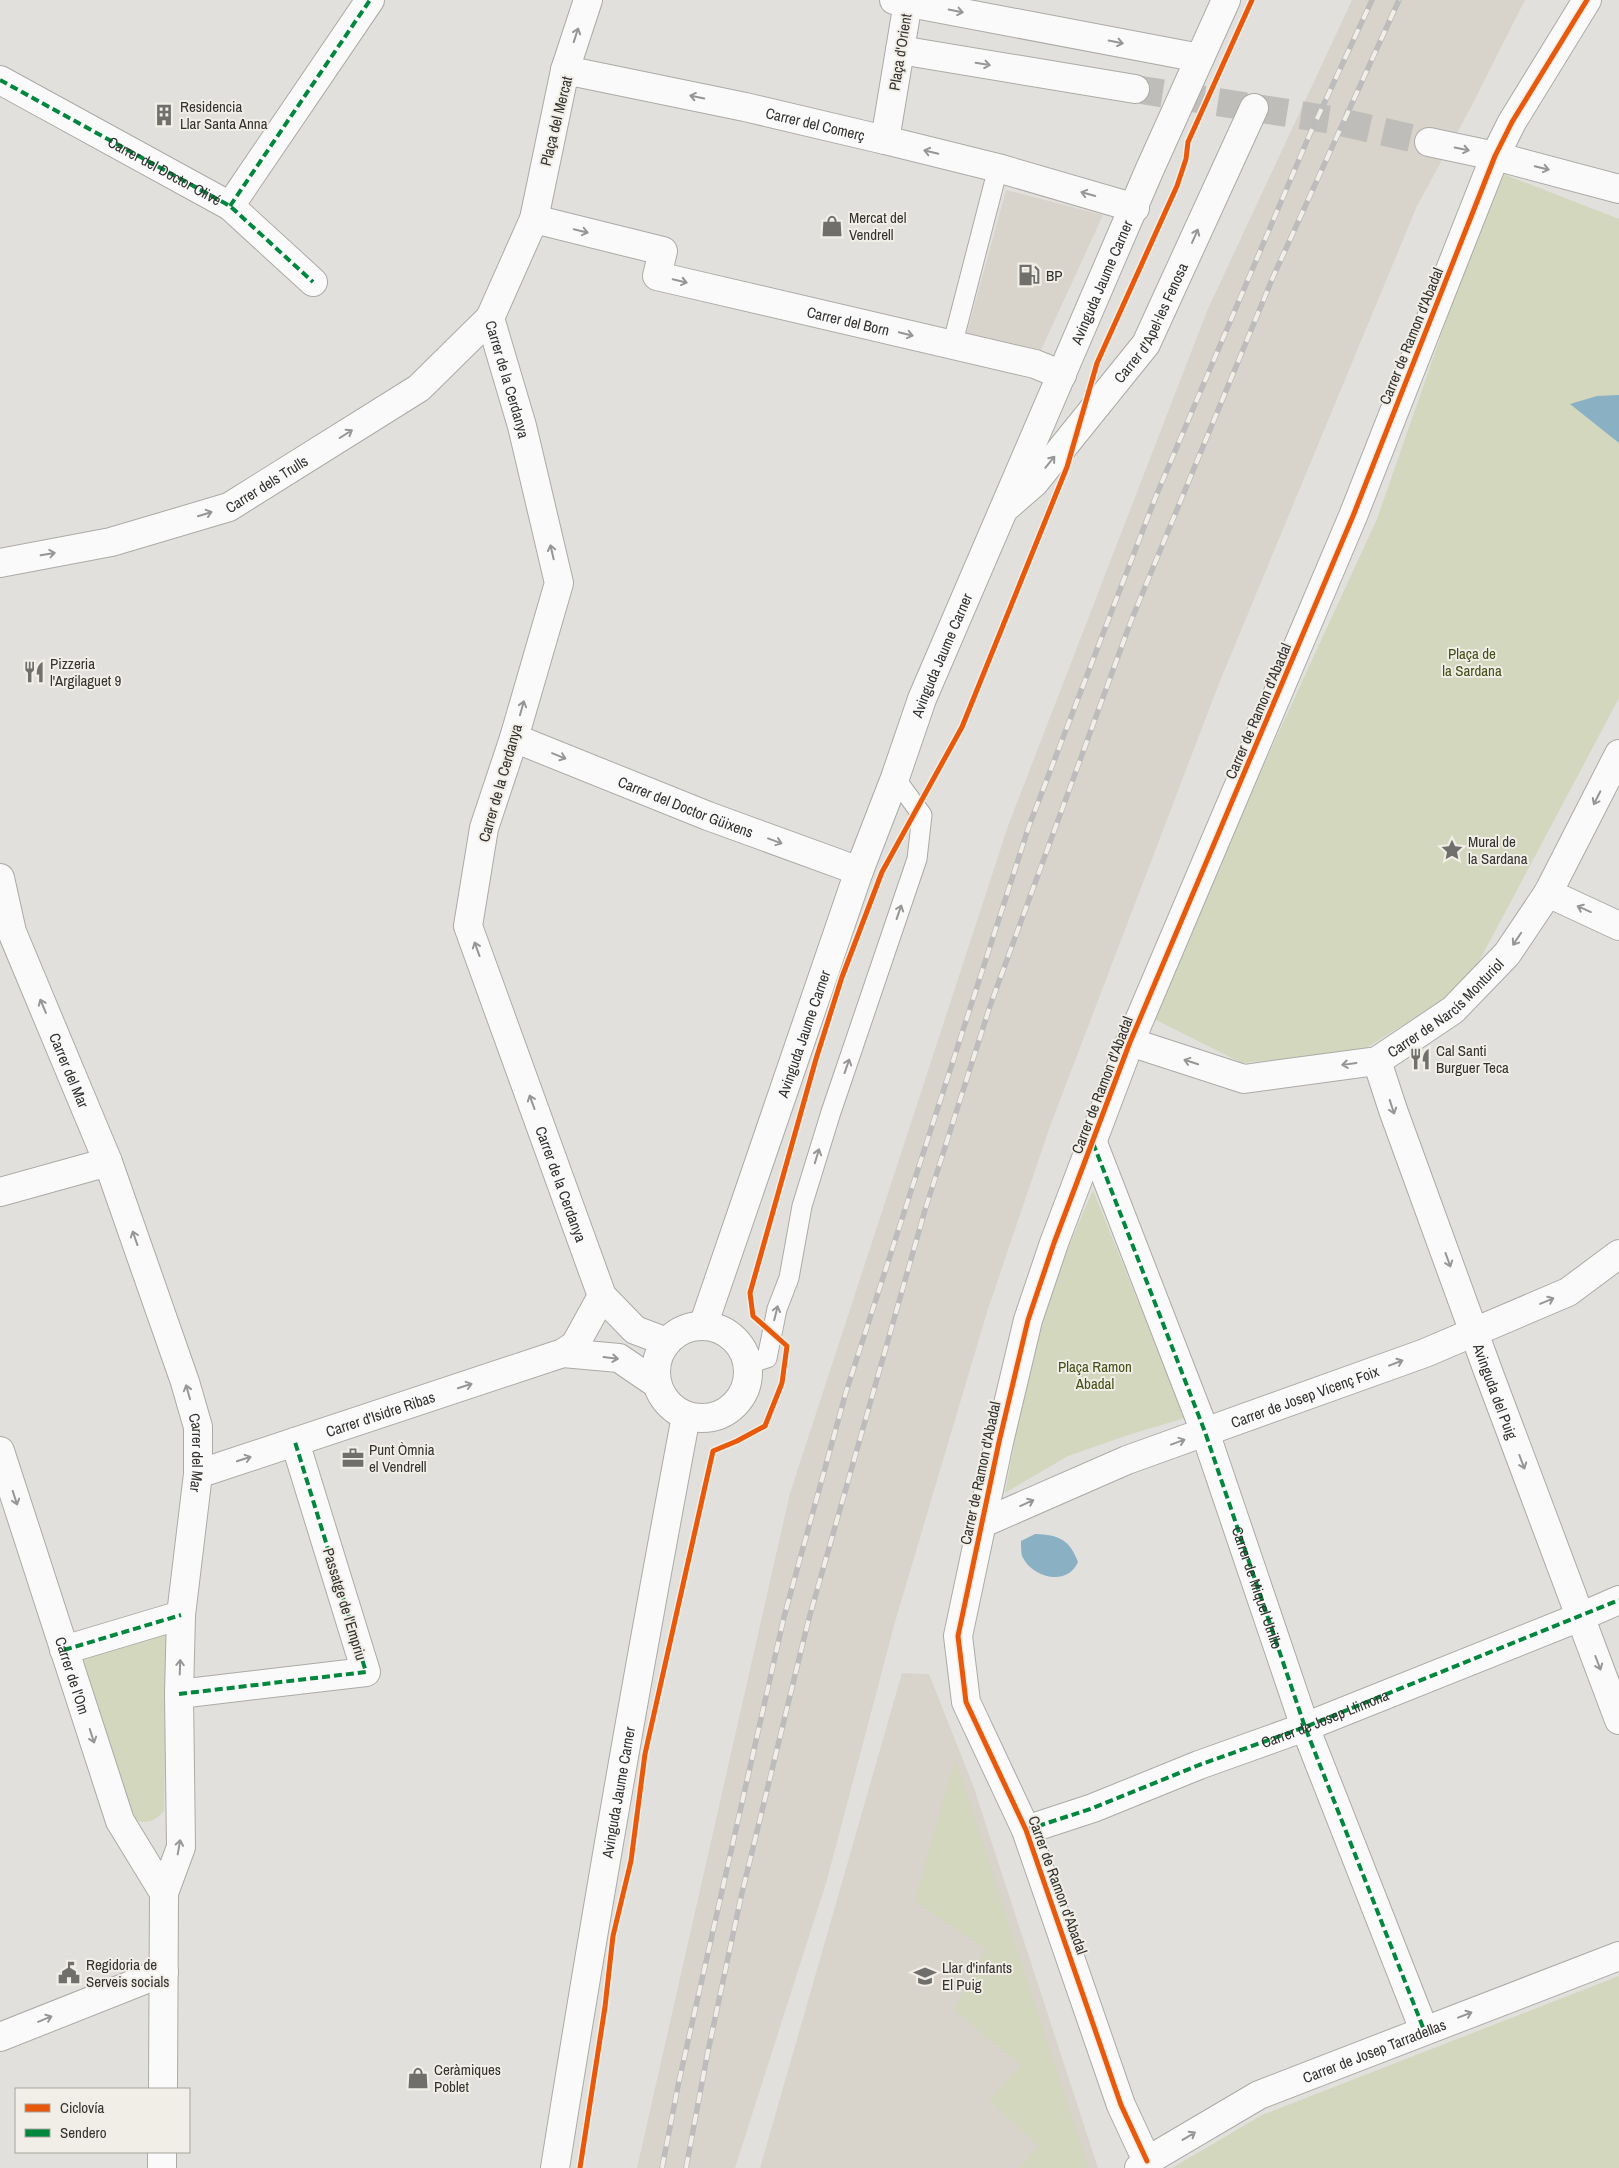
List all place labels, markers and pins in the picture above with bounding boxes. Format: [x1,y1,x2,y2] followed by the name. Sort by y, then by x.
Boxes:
[180,96,268,134] place label: Residencia Llar Santa Anna
[151,102,177,128] building icon: Residencia Llar Santa Anna
[849,207,906,245] place label: Mercat del Vendrell
[819,213,845,239] shop icon: Mercat del Vendrell
[1016,262,1042,288] fuel station icon: BP
[1046,265,1062,286] place label: BP
[50,653,122,691] place label: Pizzeria l'Argilaguet 9
[21,659,47,685] restaurant icon: Pizzeria l'Argilaguet 9
[1468,831,1528,869] place label: Mural de la Sardana
[1439,837,1465,863] place icon: Mural de la Sardana
[1436,1040,1509,1078] place label: Cal Santi Burguer Teca
[1407,1046,1433,1072] restaurant icon: Cal Santi Burguer Teca
[369,1439,435,1477] place label: Punt Òmnia el Vendrell
[340,1445,366,1471] office icon: Punt Òmnia el Vendrell
[86,1954,169,1992] place label: Regidoria de Serveis socials
[942,1957,1012,1995] place label: Llar d'infants El Puig
[56,1960,82,1986] public building icon: Regidoria de Serveis socials
[912,1963,938,1989] school or university icon: Llar d'infants El Puig
[434,2059,501,2097] place label: Ceràmiques Poblet
[405,2065,431,2091] shop icon: Ceràmiques Poblet

